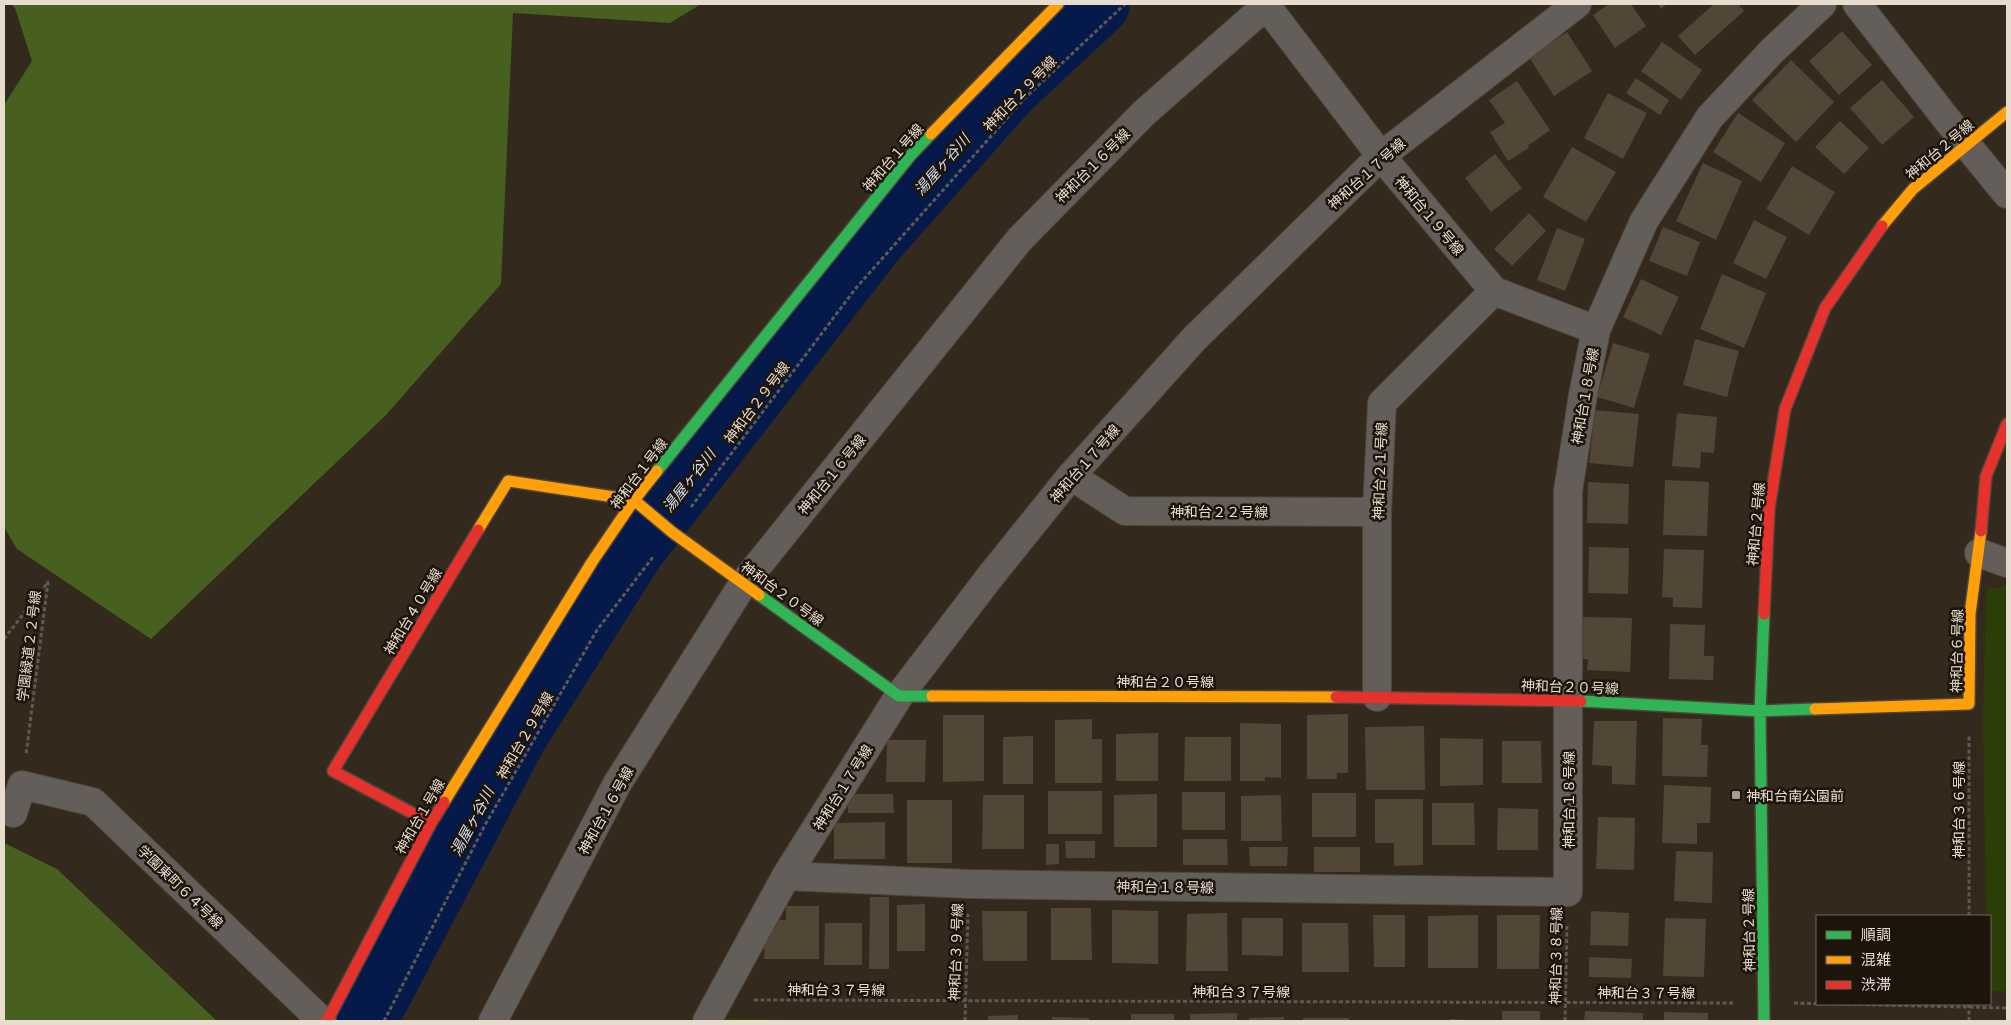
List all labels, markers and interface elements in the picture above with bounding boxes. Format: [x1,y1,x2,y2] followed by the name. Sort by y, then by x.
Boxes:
[978,51,1060,135] street label: 神和台２９号線
[1900,114,1978,184] street label: 神和台２号線
[857,119,927,195] street label: 神和台１号線
[1050,123,1134,207] street label: 神和台１６号線
[908,127,975,199] water label: 湯屋ヶ谷川
[1323,133,1409,213] street label: 神和台１７号線
[1391,171,1469,259] street label: 神和台１９号線
[1566,346,1602,446] street label: 神和台１８号線
[719,357,793,447] street label: 神和台２９号線
[1044,419,1124,507] street label: 神和台１７号線
[1367,422,1391,520] street label: 神和台２１号線
[792,430,870,518] street label: 神和台１６号線
[605,433,671,513] street label: 神和台１号線
[657,442,721,516] water label: 湯屋ヶ谷川
[1741,481,1769,567] street label: 神和台２号線
[1170,501,1268,521] street label: 神和台２２号線
[737,556,829,630] street label: 神和台２０号線
[378,564,446,658] street label: 神和台４０号線
[11,589,45,703] street label: 学園緑道２２号線
[1945,609,1967,693] street label: 神和台６号線
[1116,671,1214,691] street label: 神和台２０号線
[1521,674,1619,698] street label: 神和台２０号線
[491,688,557,782] street label: 神和台２９号線
[808,740,876,834] street label: 神和台１７号線
[1558,751,1578,849] street label: 神和台１８号線
[1948,761,1968,859] street label: 神和台３６号線
[572,762,638,858] street label: 神和台１６号線
[389,775,449,857] street label: 神和台１号線
[444,781,499,859] water label: 湯屋ヶ谷川
[1746,785,1844,805] place label: 神和台南公園前
[1730,789,1742,801] marker: 神和台南公園前
[134,840,228,932] street label: 学園東町６４号線
[1116,875,1214,897] street label: 神和台１８号線
[1737,888,1759,972] street label: 神和台２号線
[943,903,967,1001] street label: 神和台３９号線
[1544,907,1566,1005] street label: 神和台３８号線
[1816,915,1991,1005] legend
[1861,923,1891,944] text: 順調
[1861,948,1891,969] text: 混雑
[1861,973,1891,994] text: 渋滞
[787,979,885,999] street label: 神和台３７号線
[1192,981,1290,1001] street label: 神和台３７号線
[1597,982,1695,1002] street label: 神和台３７号線

